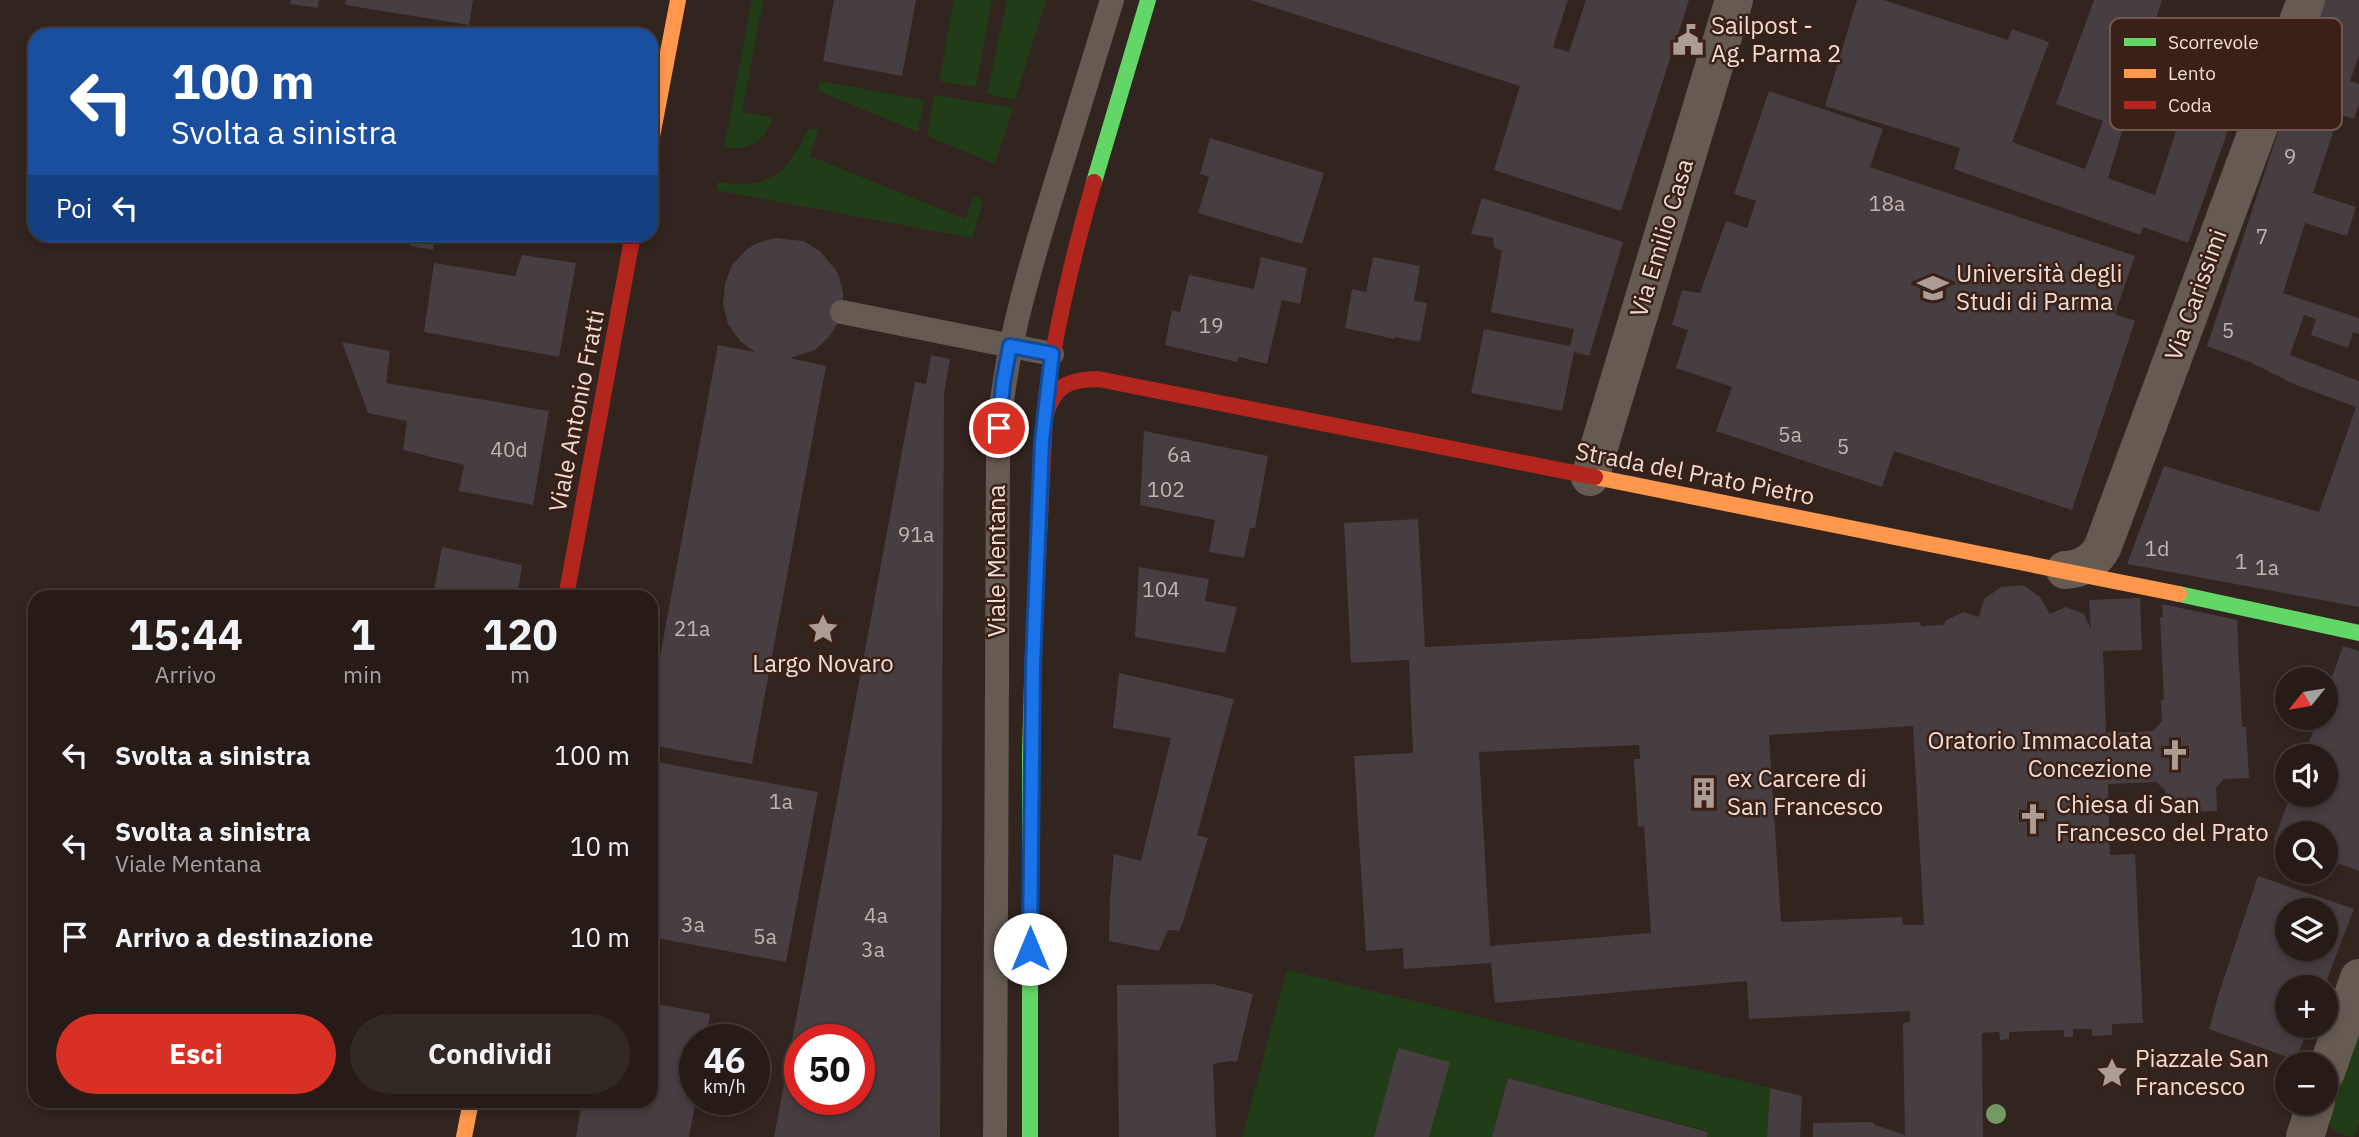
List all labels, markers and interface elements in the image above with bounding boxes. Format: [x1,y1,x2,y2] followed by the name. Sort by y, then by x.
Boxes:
[1711,9,1841,69] place label: Sailpost - Ag. Parma 2
[2110,18,2342,130] legend
[1671,23,1705,57] public building icon: Sailpost - Ag. Parma 2
[2168,30,2259,54] text: Scorrevole
[171,49,315,112] text: 100 m
[56,56,147,147] icon: left
[2168,61,2216,85] text: Lento
[2168,93,2212,117] text: Coda
[171,111,397,153] text: Svolta a sinistra
[2284,142,2296,170] house number: 9
[1622,154,1700,321] street label: Via Emilio Casa
[106,189,144,227] icon: left
[1869,189,1905,217] house number: 18a
[56,191,92,225] text: Poi
[2256,222,2268,250] house number: 7
[2156,224,2234,365] street label: Via Carissimi
[1956,257,2122,317] place label: Università degli Studi di Parma
[1916,271,1950,305] school or university icon: Università degli Studi di Parma
[541,307,611,515] street label: Viale Antonio Fratti
[1198,311,1224,339] house number: 19
[2222,316,2234,344] house number: 5
[969,398,1029,458] pin
[980,409,1018,447] icon: arrive
[1778,420,1802,448] house number: 5a
[1837,432,1849,460] house number: 5
[1573,434,1818,512] street label: Strada del Prato Pietro
[490,435,528,463] house number: 40d
[1167,440,1191,468] house number: 6a
[1147,475,1185,503] house number: 102
[980,484,1012,637] street label: Viale Mentana
[898,520,934,548] house number: 91a
[2145,534,2169,562] house number: 1d
[2235,547,2247,575] house number: 1
[2255,553,2279,581] house number: 1a
[1142,575,1180,603] house number: 104
[128,607,243,662] text: 15:44
[350,607,375,662] text: 1
[482,607,558,662] text: 120
[806,612,840,646] place icon: Largo Novaro
[674,614,710,642] house number: 21a
[752,647,894,679] place label: Largo Novaro
[155,659,216,689] text: Arrivo
[343,659,382,689] text: min
[510,659,530,689] text: m
[2275,667,2338,730] north arrow
[2275,667,2338,1115] map controls
[1928,724,2152,784] place label: Oratorio Immacolata Concezione
[56,736,94,774] icon: left
[115,738,311,772] text: Svolta a sinistra
[554,738,630,772] text: 100 m
[2158,738,2192,772] church icon: Oratorio Immacolata Concezione
[2275,744,2338,807] button: sound
[1727,762,1883,822] place label: ex Carcere di San Francesco
[1687,776,1721,810] building icon: ex Carcere di San Francesco
[769,787,793,815] house number: 1a
[2056,788,2269,848] place label: Chiesa di San Francesco del Prato
[2016,802,2050,836] church icon: Chiesa di San Francesco del Prato
[115,814,311,848] text: Svolta a sinistra
[2275,821,2338,884] button: search
[56,827,94,865] icon: left
[570,829,630,863] text: 10 m
[115,848,261,878] text: Viale Mentana
[2275,898,2338,961] button: layers
[864,901,888,929] house number: 4a
[681,910,705,938] house number: 3a
[993,912,1067,986] position arrow
[56,918,94,956] icon: arrive
[115,920,373,954] text: Arrivo a destinazione
[570,920,630,954] text: 10 m
[753,922,777,950] house number: 5a
[861,935,885,963] house number: 3a
[2275,975,2338,1038] button: +
[56,1014,336,1094] button: Esci
[350,1014,630,1094] button: Condividi
[784,1024,875,1115] speed limit sign: 50
[703,1037,746,1083] text: 46
[2135,1042,2269,1102] place label: Piazzale San Francesco
[2275,1052,2338,1115] button: −
[2095,1056,2129,1090] place icon: Piazzale San Francesco
[703,1075,746,1098] text: km/h

